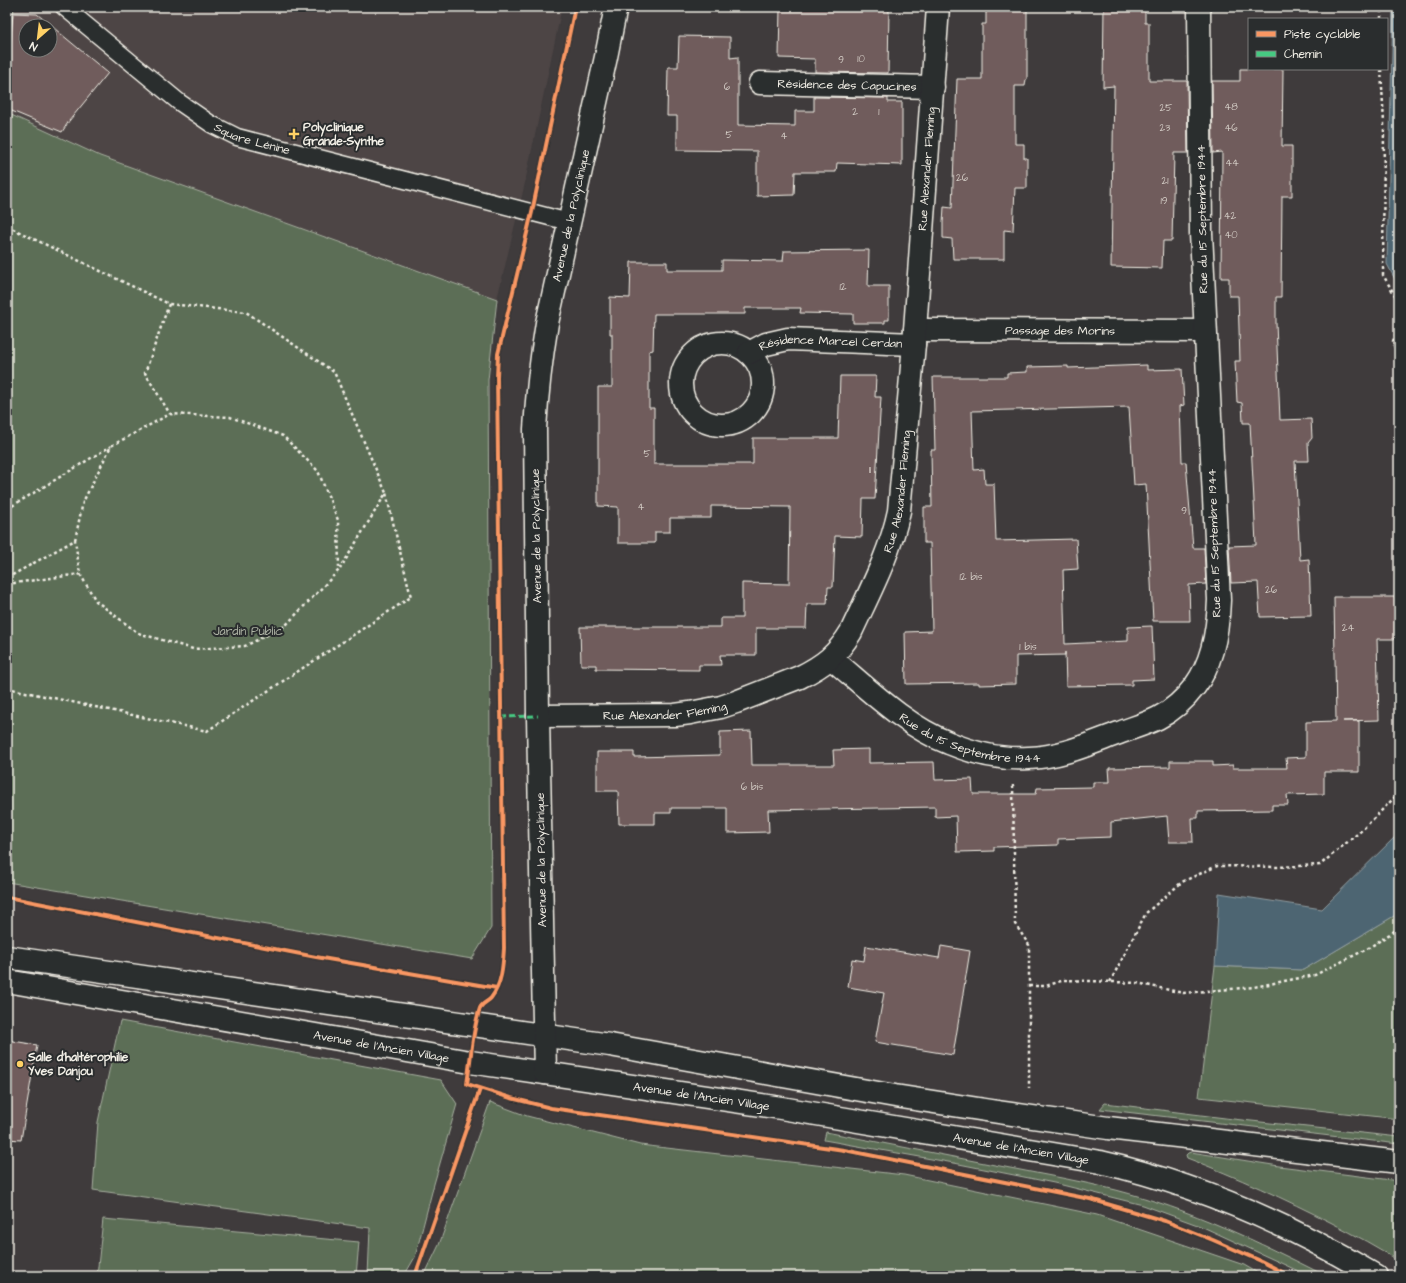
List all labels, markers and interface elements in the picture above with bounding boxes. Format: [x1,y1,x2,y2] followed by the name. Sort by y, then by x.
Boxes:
[18,18,58,58] north arrow
[1248,18,1388,70] legend
[1284,26,1361,44] text: Piste cyclable
[27,38,40,55] text: N
[1284,46,1322,63] text: Chemin
[857,52,865,66] house number: 10
[838,53,844,67] house number: 9
[777,75,917,96] street label: Résidence des Capucines
[724,80,731,94] house number: 6
[1224,100,1238,114] house number: 48
[1160,101,1172,115] house number: 25
[852,105,858,119] house number: 2
[878,105,880,119] house number: 1
[914,107,941,231] street label: Rue Alexander Fleming
[211,119,292,159] street label: Square Lénine
[303,119,384,151] place label: Polyclinique Grande-Synthe
[1160,121,1170,135] house number: 23
[1224,121,1238,135] house number: 46
[288,128,300,140] marker: Polyclinique Grande-Synthe
[725,128,733,142] house number: 5
[781,129,788,143] house number: 4
[1193,144,1212,294] street label: Rue du 15 Septembre 1944
[548,147,594,283] street label: Avenue de la Polyclinique
[1225,156,1239,170] house number: 44
[956,171,969,185] house number: 26
[1161,174,1169,188] house number: 21
[1161,194,1168,208] house number: 19
[1224,209,1237,223] house number: 42
[1224,228,1238,242] house number: 40
[839,280,847,294] house number: 12
[1005,322,1115,340] street label: Passage des Morins
[756,331,902,355] street label: Résidence Marcel Cerdan
[879,429,916,555] street label: Rue Alexander Fleming
[643,447,651,461] house number: 5
[869,463,872,477] house number: 11
[527,468,547,604] street label: Avenue de la Polyclinique
[1203,468,1226,618] street label: Rue du 15 Septembre 1944
[638,500,645,514] house number: 4
[1181,504,1187,518] house number: 9
[959,570,983,584] house number: 12 bis
[1265,583,1278,597] house number: 26
[1342,621,1354,635] house number: 24
[213,623,283,640] park label: Jardin Public
[1019,640,1037,654] house number: 1 bis
[603,698,729,725] street label: Rue Alexander Fleming
[896,709,1041,767] street label: Rue du 15 Septembre 1944
[741,780,763,794] house number: 6 bis
[532,792,552,928] street label: Avenue de la Polyclinique
[312,1027,451,1067] street label: Avenue de l'Ancien Village
[27,1049,129,1081] place label: Salle d'haltérophilie Yves Danjou
[15,1059,25,1069] marker: Salle d'haltérophilie Yves Danjou
[632,1078,771,1115] street label: Avenue de l'Ancien Village
[952,1129,1091,1169] street label: Avenue de l'Ancien Village

